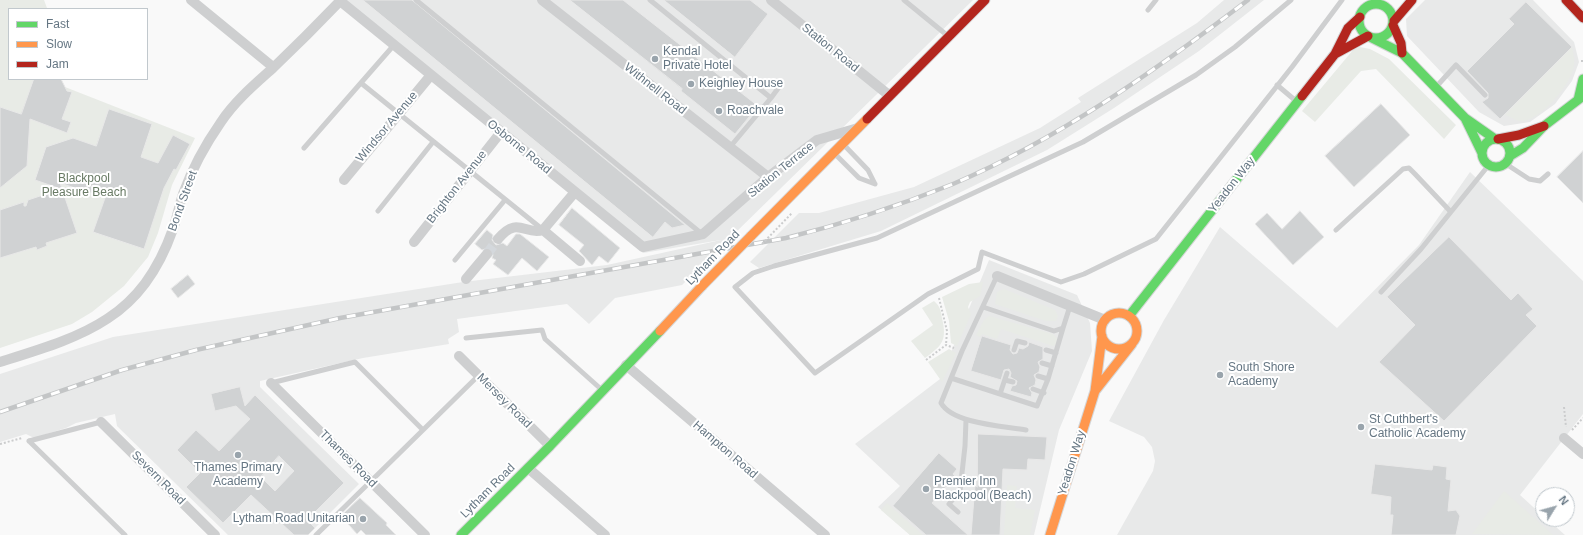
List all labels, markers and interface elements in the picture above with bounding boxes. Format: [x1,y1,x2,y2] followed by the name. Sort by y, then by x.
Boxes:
[8,8,148,80] legend
[46,17,69,31] text: Fast
[799,21,861,75] street label: Station Road
[46,37,72,51] text: Slow
[663,45,732,73] place label: Kendal Private Hotel
[650,54,660,64] marker: Kendal Private Hotel
[46,57,69,71] text: Jam
[621,60,689,118] street label: Withnell Road
[699,77,783,91] place label: Keighley House
[686,79,696,89] marker: Keighley House
[353,89,421,165] street label: Windsor Avenue
[727,104,784,118] place label: Roachvale
[714,106,724,116] marker: Roachvale
[484,117,554,177] street label: Osborne Road
[745,139,817,201] street label: Station Terrace
[424,148,490,226] street label: Brighton Avenue
[1206,154,1258,216] street label: Yeadon Way
[165,169,201,233] street label: Bond Street
[42,172,126,200] park label: Blackpool Pleasure Beach
[683,227,743,289] street label: Lytham Road
[1228,361,1295,389] place label: South Shore Academy
[1215,370,1225,380] marker: South Shore Academy
[474,371,534,431] street label: Mersey Road
[1369,413,1466,441] place label: St Cuthbert's Catholic Academy
[690,418,760,482] street label: Hampton Road
[1356,422,1366,432] marker: St Cuthbert's Catholic Academy
[316,427,380,491] street label: Thames Road
[1055,429,1089,497] street label: Yeadon Way
[128,448,188,508] street label: Severn Road
[233,450,243,460] marker: Thames Primary Academy
[194,461,282,489] place label: Thames Primary Academy
[458,461,518,521] street label: Lytham Road
[934,475,1031,503] place label: Premier Inn Blackpool (Beach)
[921,484,931,494] marker: Premier Inn Blackpool (Beach)
[1535,487,1575,527] north arrow
[1557,494,1571,507] text: N
[233,512,355,526] place label: Lytham Road Unitarian
[358,514,368,524] marker: Lytham Road Unitarian

